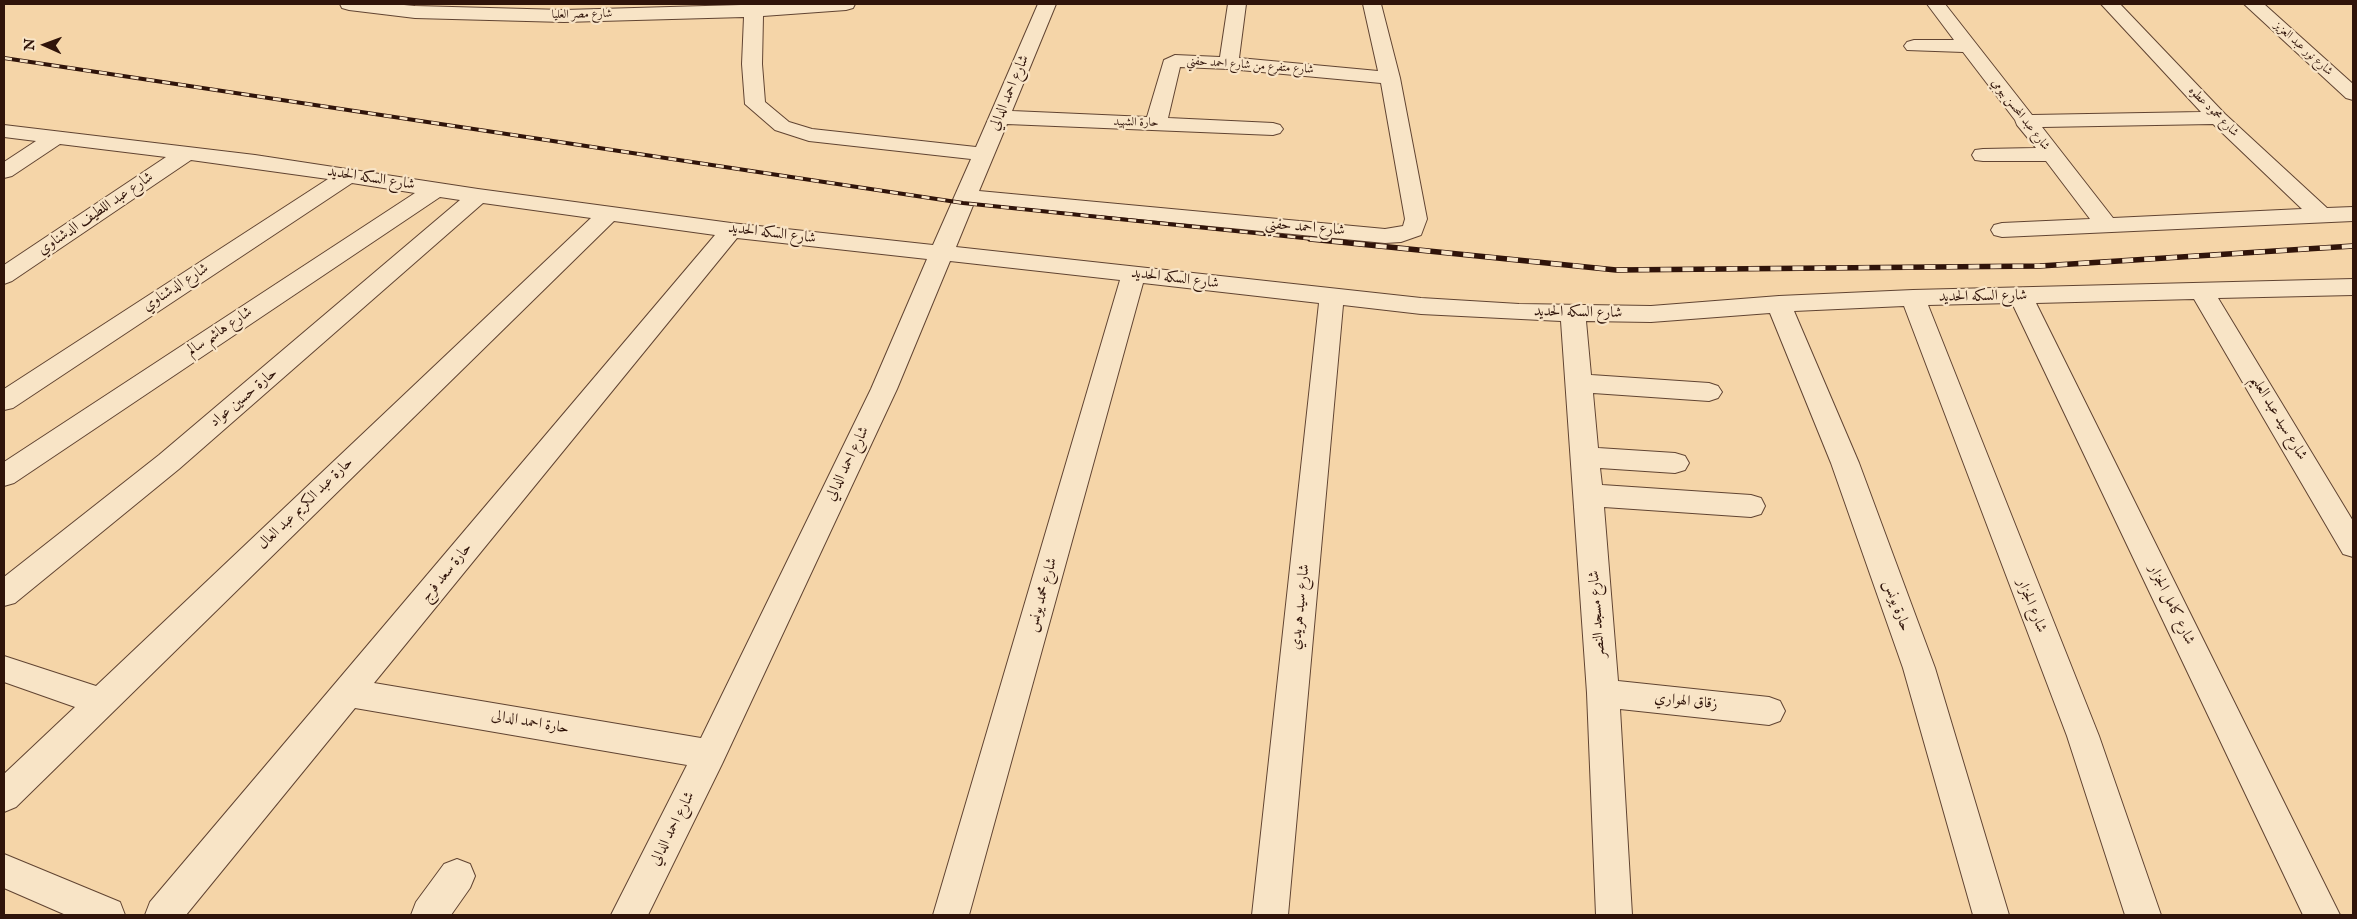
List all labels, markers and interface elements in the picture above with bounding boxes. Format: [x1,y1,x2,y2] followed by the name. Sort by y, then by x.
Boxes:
[552,7,612,23] street label: شارع مصر العليا
[2271,19,2335,79] street label: شارع نور عبد العزيز
[20,20,70,70] north arrow
[21,38,39,51] text: N
[986,52,1034,134] street label: شارع احمد الدالي
[1186,54,1314,78] street label: شارع متفرع من شارع احمد حفني
[1988,76,2052,154] street label: شارع عبد المحسن بيومي
[2185,84,2241,140] street label: شارع محمود عطوه
[1113,115,1159,131] street label: حارة الشهيد
[326,163,416,195] street label: شارع السكه الحديد
[35,169,157,259] street label: شارع عبد اللطيف الدشناوي
[1264,216,1346,240] street label: شارع احمد حفني
[727,220,817,248] street label: شارع السكه الحديد
[140,260,212,316] street label: شارع الدشناوي
[1130,265,1220,293] street label: شارع السكه الحديد
[1939,287,2027,307] street label: شارع السكه الحديد
[1534,303,1622,323] street label: شارع السكه الحديد
[184,304,256,360] street label: شارع هاشم سالم
[207,365,281,431] street label: حارة حسين عواد
[2246,372,2310,464] street label: شارع سيد عبد العليم
[822,424,874,504] street label: شارع احمد الدالي
[255,454,357,554] street label: حارة عبد الكريم عبد العال
[418,540,476,606] street label: حارة سعد فرج
[1024,556,1062,634] street label: شارع محمد يونس
[2144,562,2198,648] street label: شارع كامل الجزار
[1288,563,1314,651] street label: شارع سيد هريدي
[1586,570,1610,658] street label: شارع مسجد النصر
[2012,576,2050,636] street label: شارع الجزار
[1878,578,1914,634] street label: حارة يونس
[1653,690,1719,714] street label: زقاق الهواري
[490,707,570,739] street label: حارة احمد الدالى
[647,789,699,869] street label: شارع احمد الدالي

